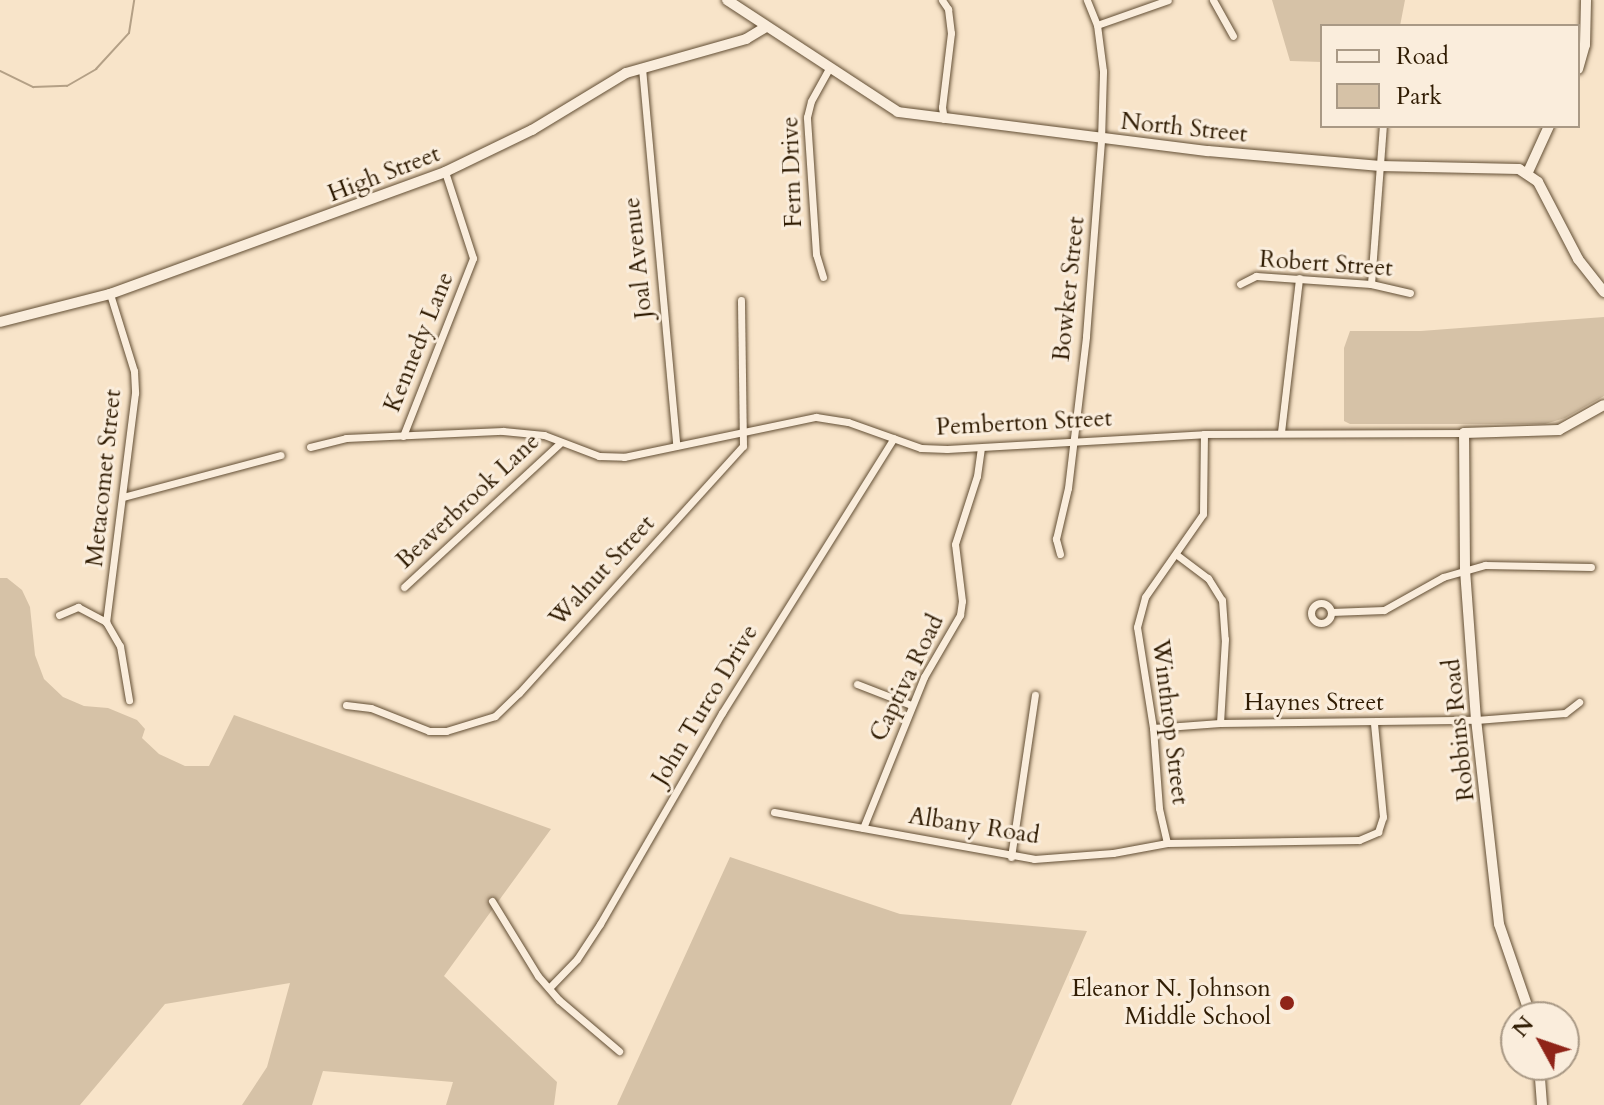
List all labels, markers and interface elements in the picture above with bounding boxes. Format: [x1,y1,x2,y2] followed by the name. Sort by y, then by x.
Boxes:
[1320,24,1580,128] legend
[1396,40,1449,73] text: Road
[1396,80,1442,113] text: Park
[1119,107,1249,149] street label: North Street
[776,116,808,228] street label: Fern Drive
[324,139,444,209] street label: High Street
[617,196,659,320] street label: Joal Avenue
[1047,215,1091,363] street label: Bowker Street
[1258,245,1394,283] street label: Robert Street
[378,268,460,416] street label: Kennedy Lane
[80,388,128,568] street label: Metacomet Street
[935,404,1113,442] street label: Pemberton Street
[390,427,546,575] street label: Beaverbrook Lane
[543,509,661,633] street label: Walnut Street
[864,610,950,746] street label: Captiva Road
[646,619,764,791] street label: John Turco Drive
[1146,638,1194,806] street label: Winthrop Street
[1437,657,1481,803] street label: Robbins Road
[1244,689,1384,717] street label: Haynes Street
[907,801,1041,851] street label: Albany Road
[1071,975,1271,1031] place label: Eleanor N. Johnson Middle School
[1278,994,1296,1012] marker: Eleanor N. Johnson Middle School
[1500,1001,1580,1081] north arrow
[1506,1010,1541,1044] text: N

